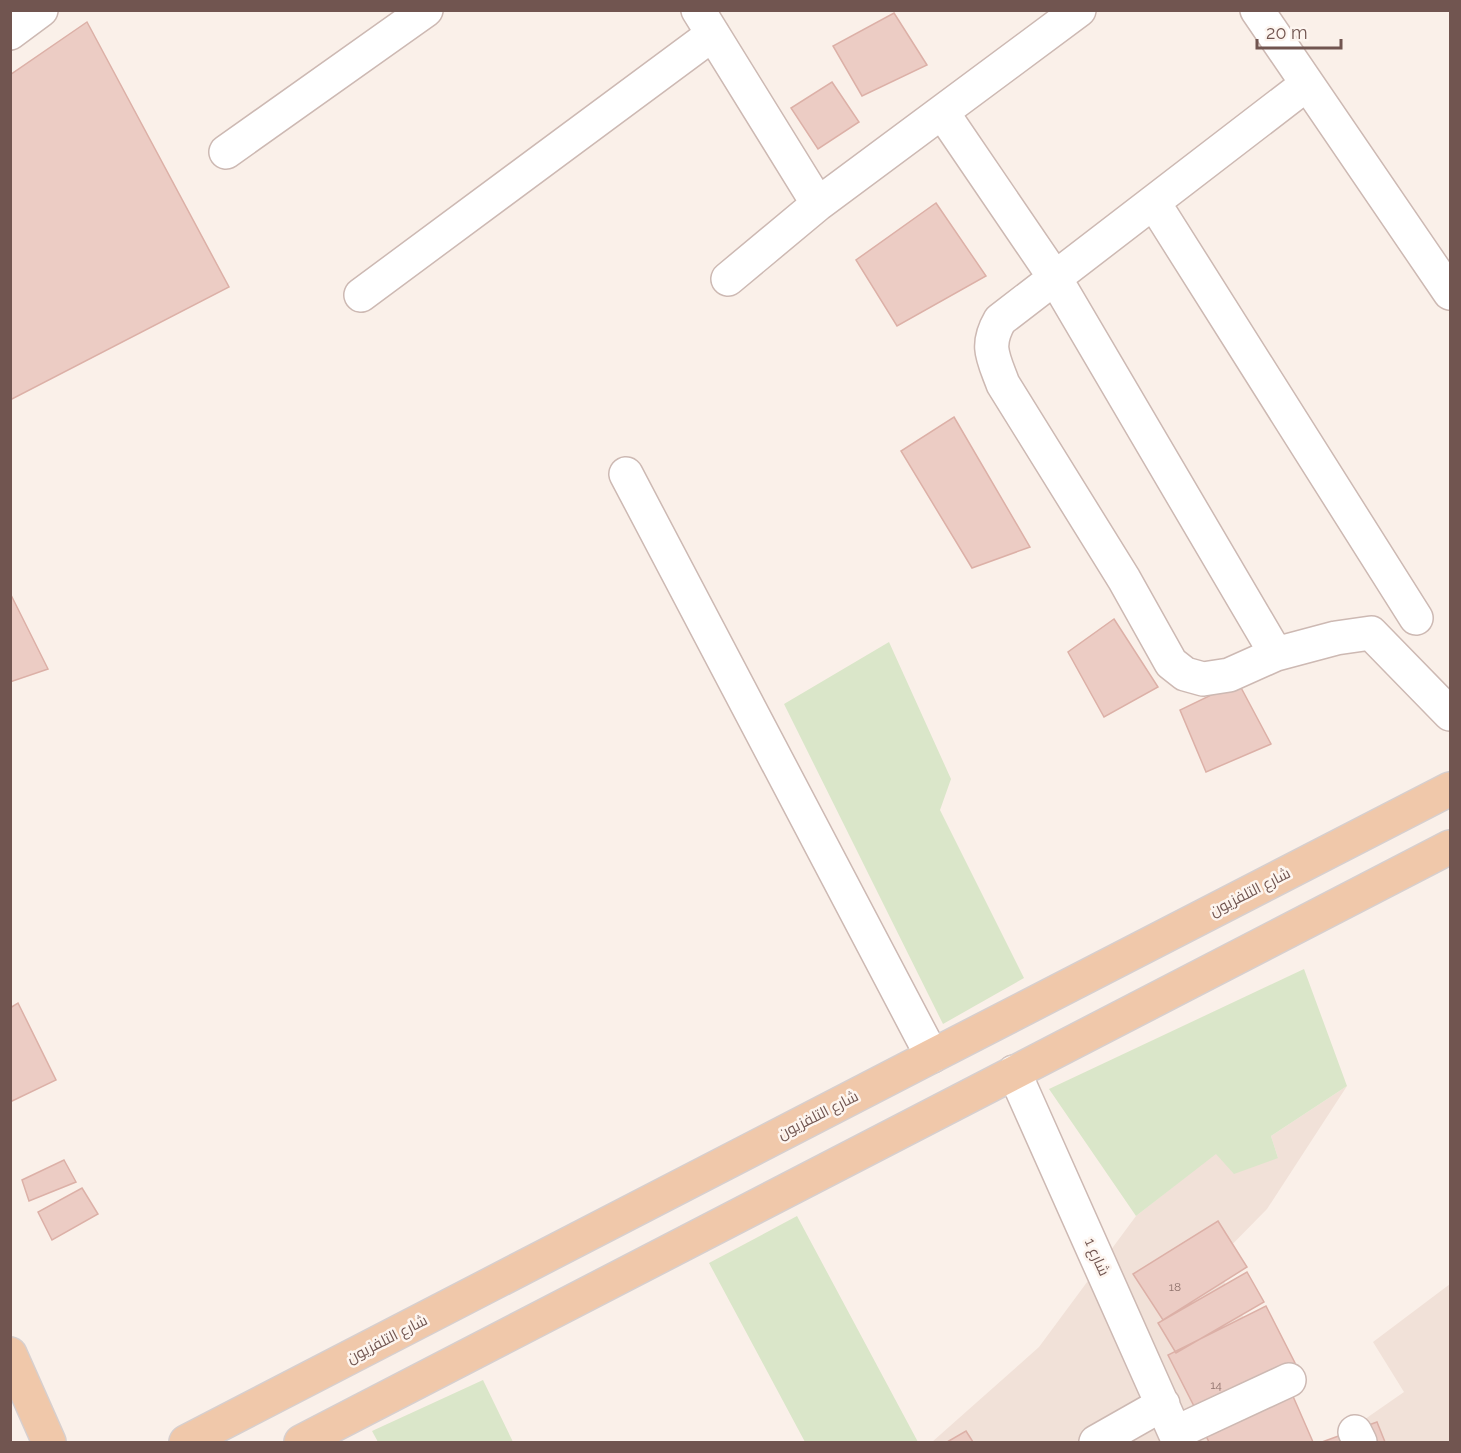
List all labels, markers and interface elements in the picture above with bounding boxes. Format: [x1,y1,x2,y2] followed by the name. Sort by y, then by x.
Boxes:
[1257,12,1341,50] scale bar
[1266,22,1308,43] text: 20 m
[1207,864,1294,922] street label: شارع التلفزيون
[775,1087,862,1145] street label: شارع التلفزيون
[1079,1235,1113,1279] street label: شارع 1
[1169,1280,1181,1294] house number: 18
[344,1311,431,1369] street label: شارع التلفزيون
[1210,1378,1222,1392] house number: 14

